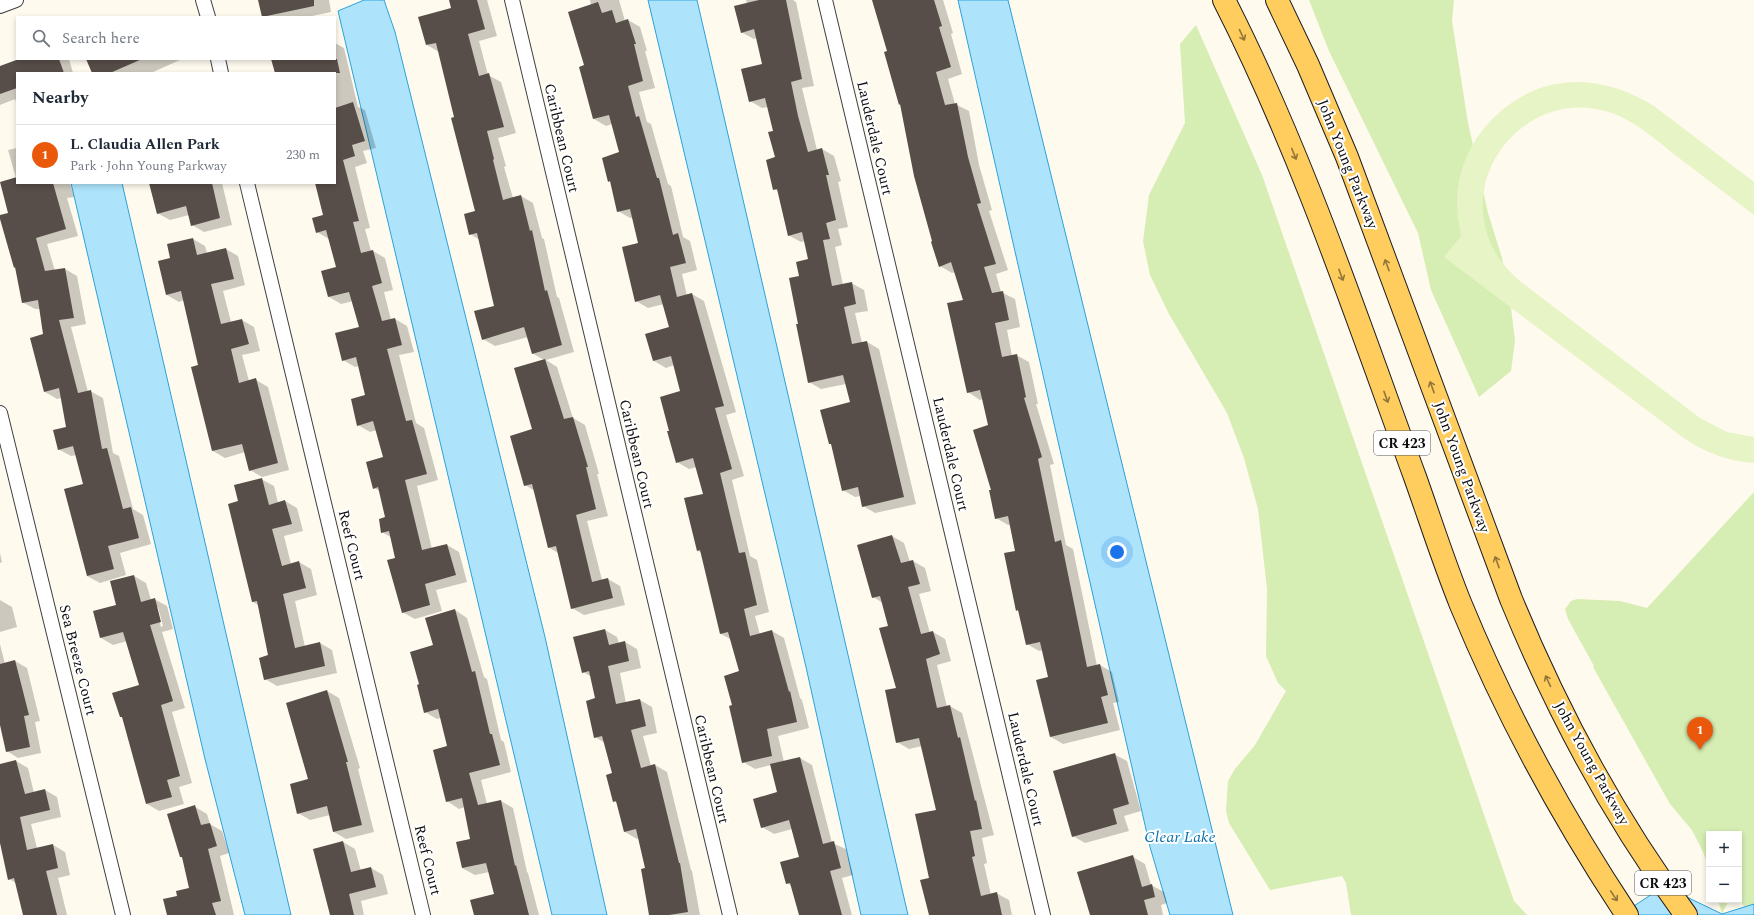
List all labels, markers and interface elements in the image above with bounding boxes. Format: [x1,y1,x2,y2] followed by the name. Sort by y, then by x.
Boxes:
[16,16,336,60] search box
[30,27,52,49] icon: search
[62,27,140,50] text: Search here
[1238,29,1246,41] one-way arrow
[850,79,899,197] street label: Lauderdale Court
[538,81,585,195] street label: Caribbean Court
[32,85,88,111] text: Nearby
[1311,96,1384,233] street label: John Young Parkway
[70,133,220,156] text: L. Claudia Allen Park
[41,145,49,165] text: 1
[286,145,320,165] text: 230 m
[1291,147,1299,159] one-way arrow
[70,156,226,176] text: Park · John Young Parkway
[1383,260,1391,272] one-way arrow
[1338,268,1346,280] one-way arrow
[1428,382,1436,394] one-way arrow
[1382,391,1390,403] one-way arrow
[926,395,975,513] street label: Lauderdale Court
[613,397,660,511] street label: Caribbean Court
[1427,398,1496,537] street label: John Young Parkway
[1374,431,1430,455] road number: CR 423
[332,507,371,583] street label: Reef Court
[1107,542,1127,562] your location
[1492,556,1500,568] one-way arrow
[53,602,102,718] street label: Sea Breeze Court
[1544,676,1551,688] one-way arrow
[1548,697,1636,830] street label: John Young Parkway
[1001,710,1050,828] street label: Lauderdale Court
[688,712,735,826] street label: Caribbean Court
[1687,717,1713,750] pin: 1
[408,822,447,898] street label: Reef Court
[1144,825,1216,849] water label: Clear Lake
[1706,831,1742,903] map controls
[1706,831,1742,867] button: +
[1706,867,1742,903] button: −
[1635,871,1691,895] road number: CR 423
[1610,890,1618,901] one-way arrow

